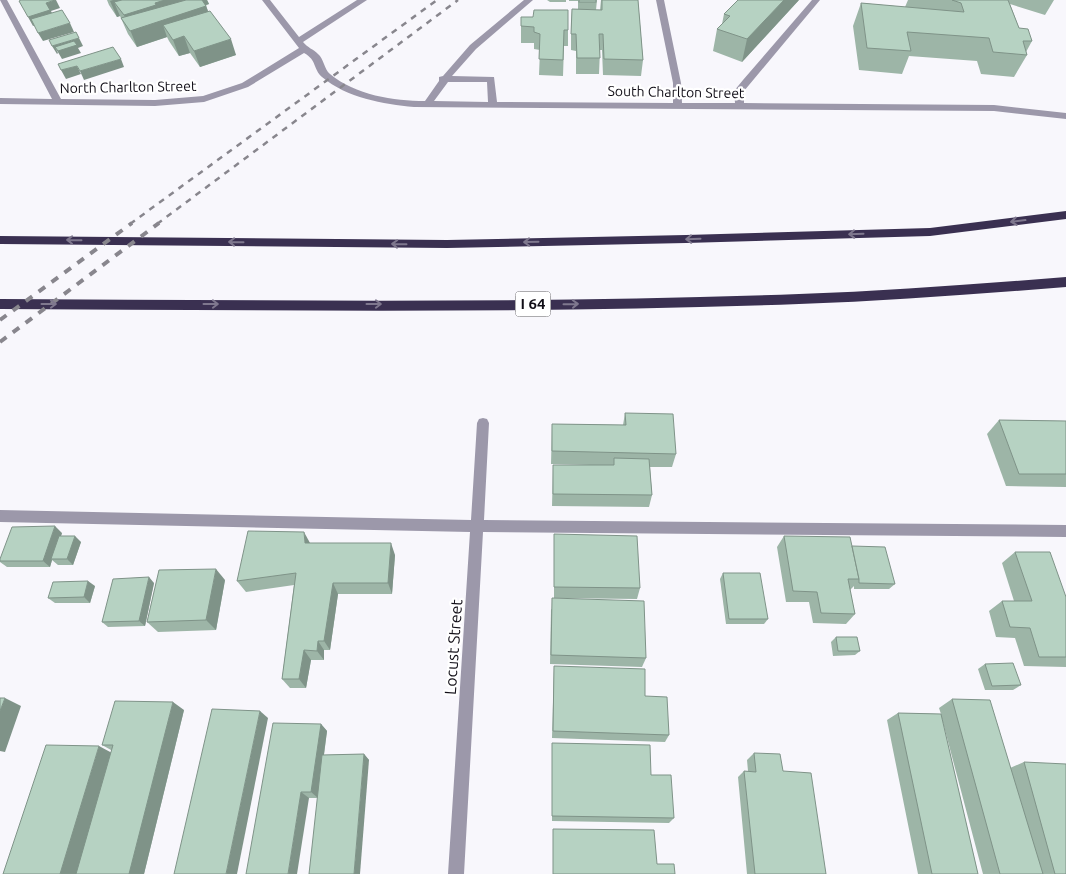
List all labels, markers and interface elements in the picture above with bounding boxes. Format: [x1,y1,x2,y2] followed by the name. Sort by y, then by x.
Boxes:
[59,78,197,96] street label: North Charlton Street
[607,83,745,101] street label: South Charlton Street
[1010,216,1026,226] one-way arrow
[848,229,864,239] one-way arrow
[686,234,702,244] one-way arrow
[66,235,82,245] one-way arrow
[229,237,245,247] one-way arrow
[523,238,539,247] one-way arrow
[391,239,407,249] one-way arrow
[516,292,550,316] road number: I 64
[40,299,56,309] one-way arrow
[202,299,219,309] one-way arrow
[365,299,381,309] one-way arrow
[562,299,579,309] one-way arrow
[441,598,465,695] street label: Locust Street

